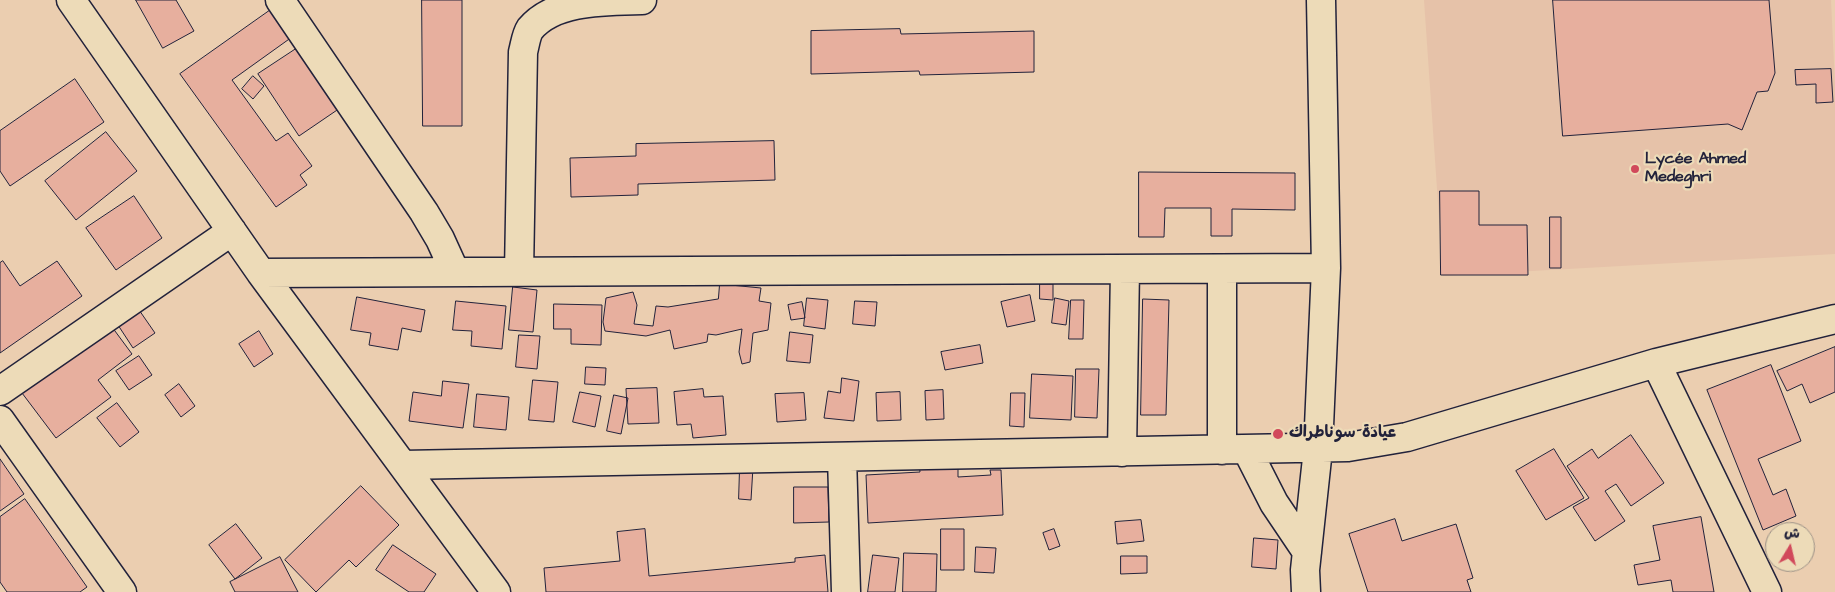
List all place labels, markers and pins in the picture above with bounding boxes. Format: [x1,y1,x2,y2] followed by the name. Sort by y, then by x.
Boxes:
[1645,150,1746,188] place label: Lycée Ahmed Medeghri
[1629,163,1641,175] marker: Lycée Ahmed Medeghri
[1289,424,1396,444] place label: عيادة سوناطراك
[1271,427,1285,441] marker: عيادة سوناطراك

